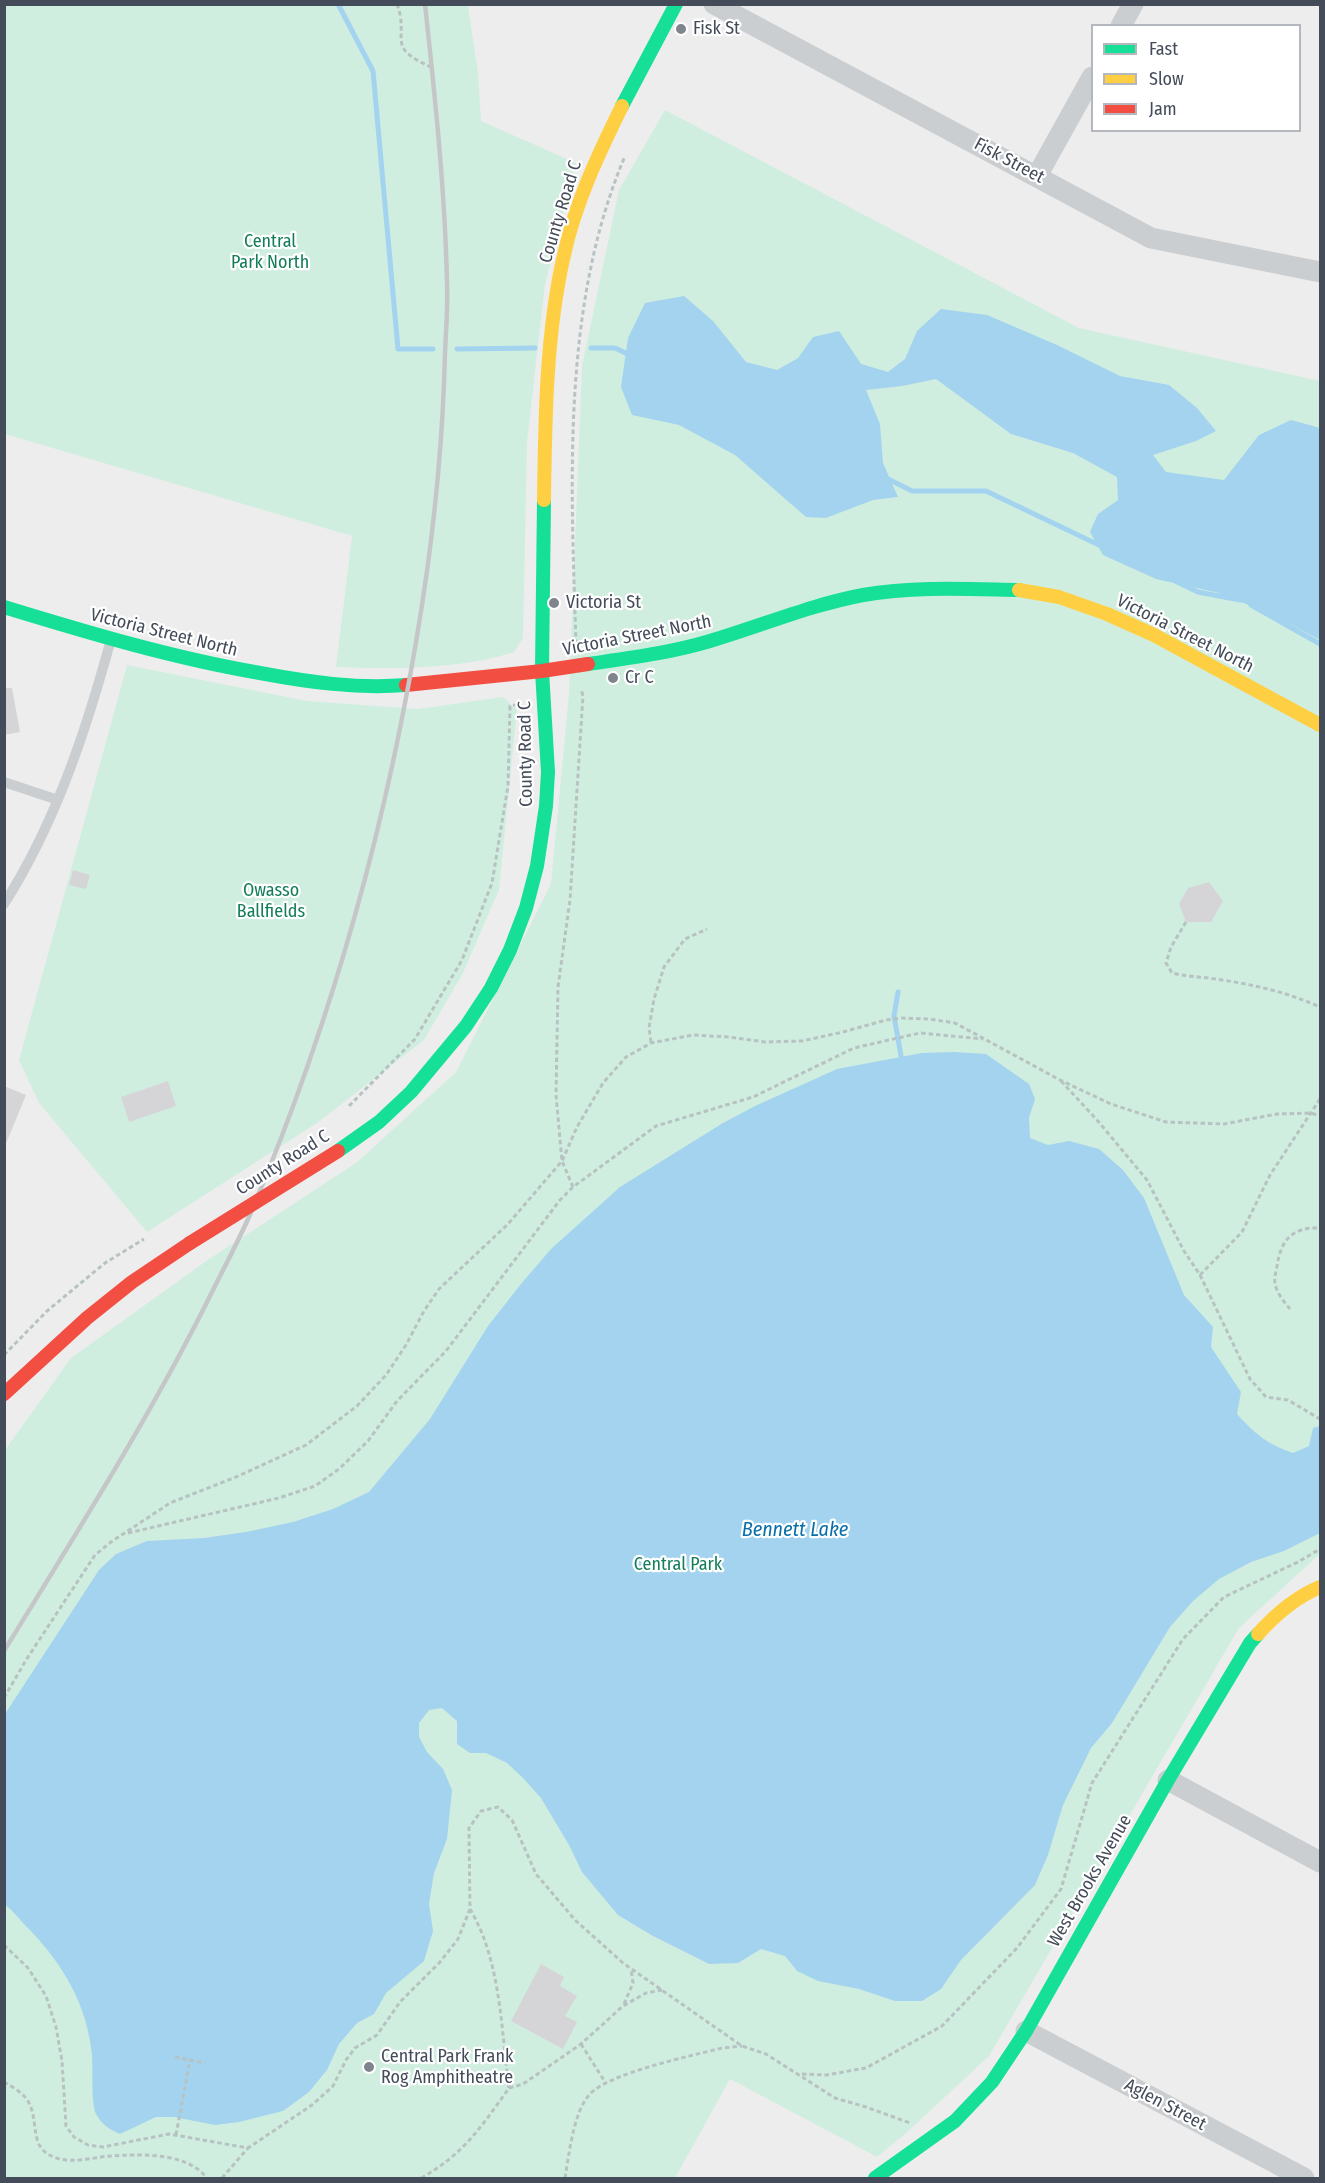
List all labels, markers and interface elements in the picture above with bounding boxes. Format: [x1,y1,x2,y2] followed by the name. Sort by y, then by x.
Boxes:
[693,18,740,40] place label: Fisk St
[674,22,688,36] marker: Fisk St
[1091,24,1301,132] legend
[1149,38,1178,60] text: Fast
[1149,68,1184,90] text: Slow
[1149,98,1177,120] text: Jam
[970,134,1048,188] street label: Fisk Street
[535,158,587,266] street label: County Road C
[231,231,309,274] park label: Central Park North
[1113,590,1257,678] street label: Victoria Street North
[566,592,641,614] place label: Victoria St
[547,596,561,610] marker: Victoria St
[88,604,240,662] street label: Victoria Street North
[561,611,713,661] street label: Victoria Street North
[625,667,654,689] place label: Cr C
[606,671,620,685] marker: Cr C
[514,701,538,807] street label: County Road C
[237,880,305,922] park label: Owasso Ballfields
[232,1126,334,1200] street label: County Road C
[742,1518,848,1542] water label: Bennett Lake
[634,1554,722,1576] park label: Central Park
[1043,1811,1137,1951] street label: West Brooks Avenue
[381,2046,513,2088] place label: Central Park Frank Rog Amphitheatre
[362,2060,376,2074] marker: Central Park Frank Rog Amphitheatre
[1120,2074,1210,2136] street label: Aglen Street

